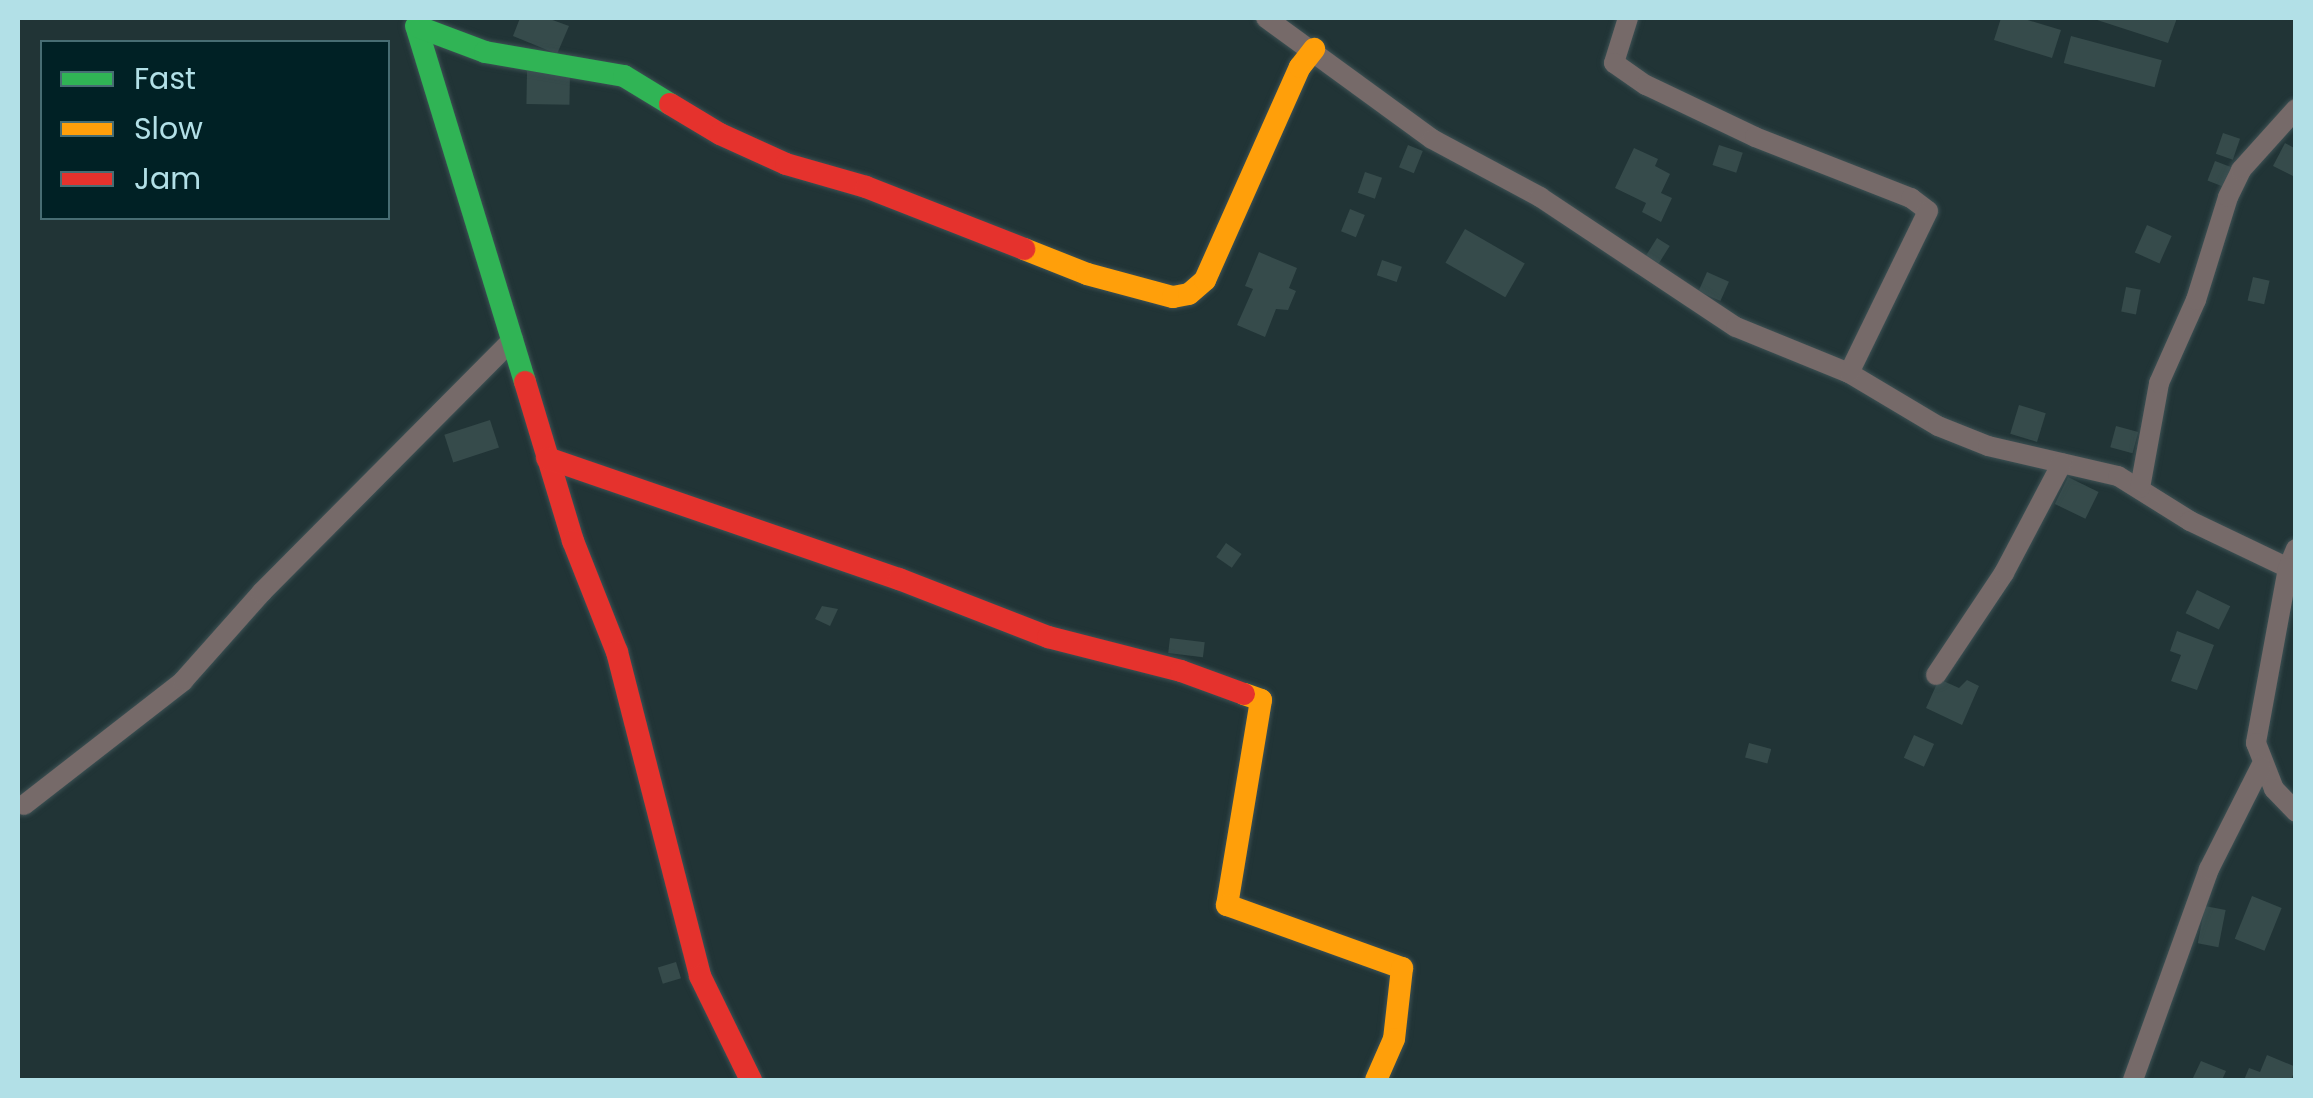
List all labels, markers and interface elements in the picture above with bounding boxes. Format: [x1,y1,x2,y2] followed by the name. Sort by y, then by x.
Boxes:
[40,40,390,220] legend
[134,57,196,100] text: Fast
[134,107,203,150] text: Slow
[134,157,201,200] text: Jam

